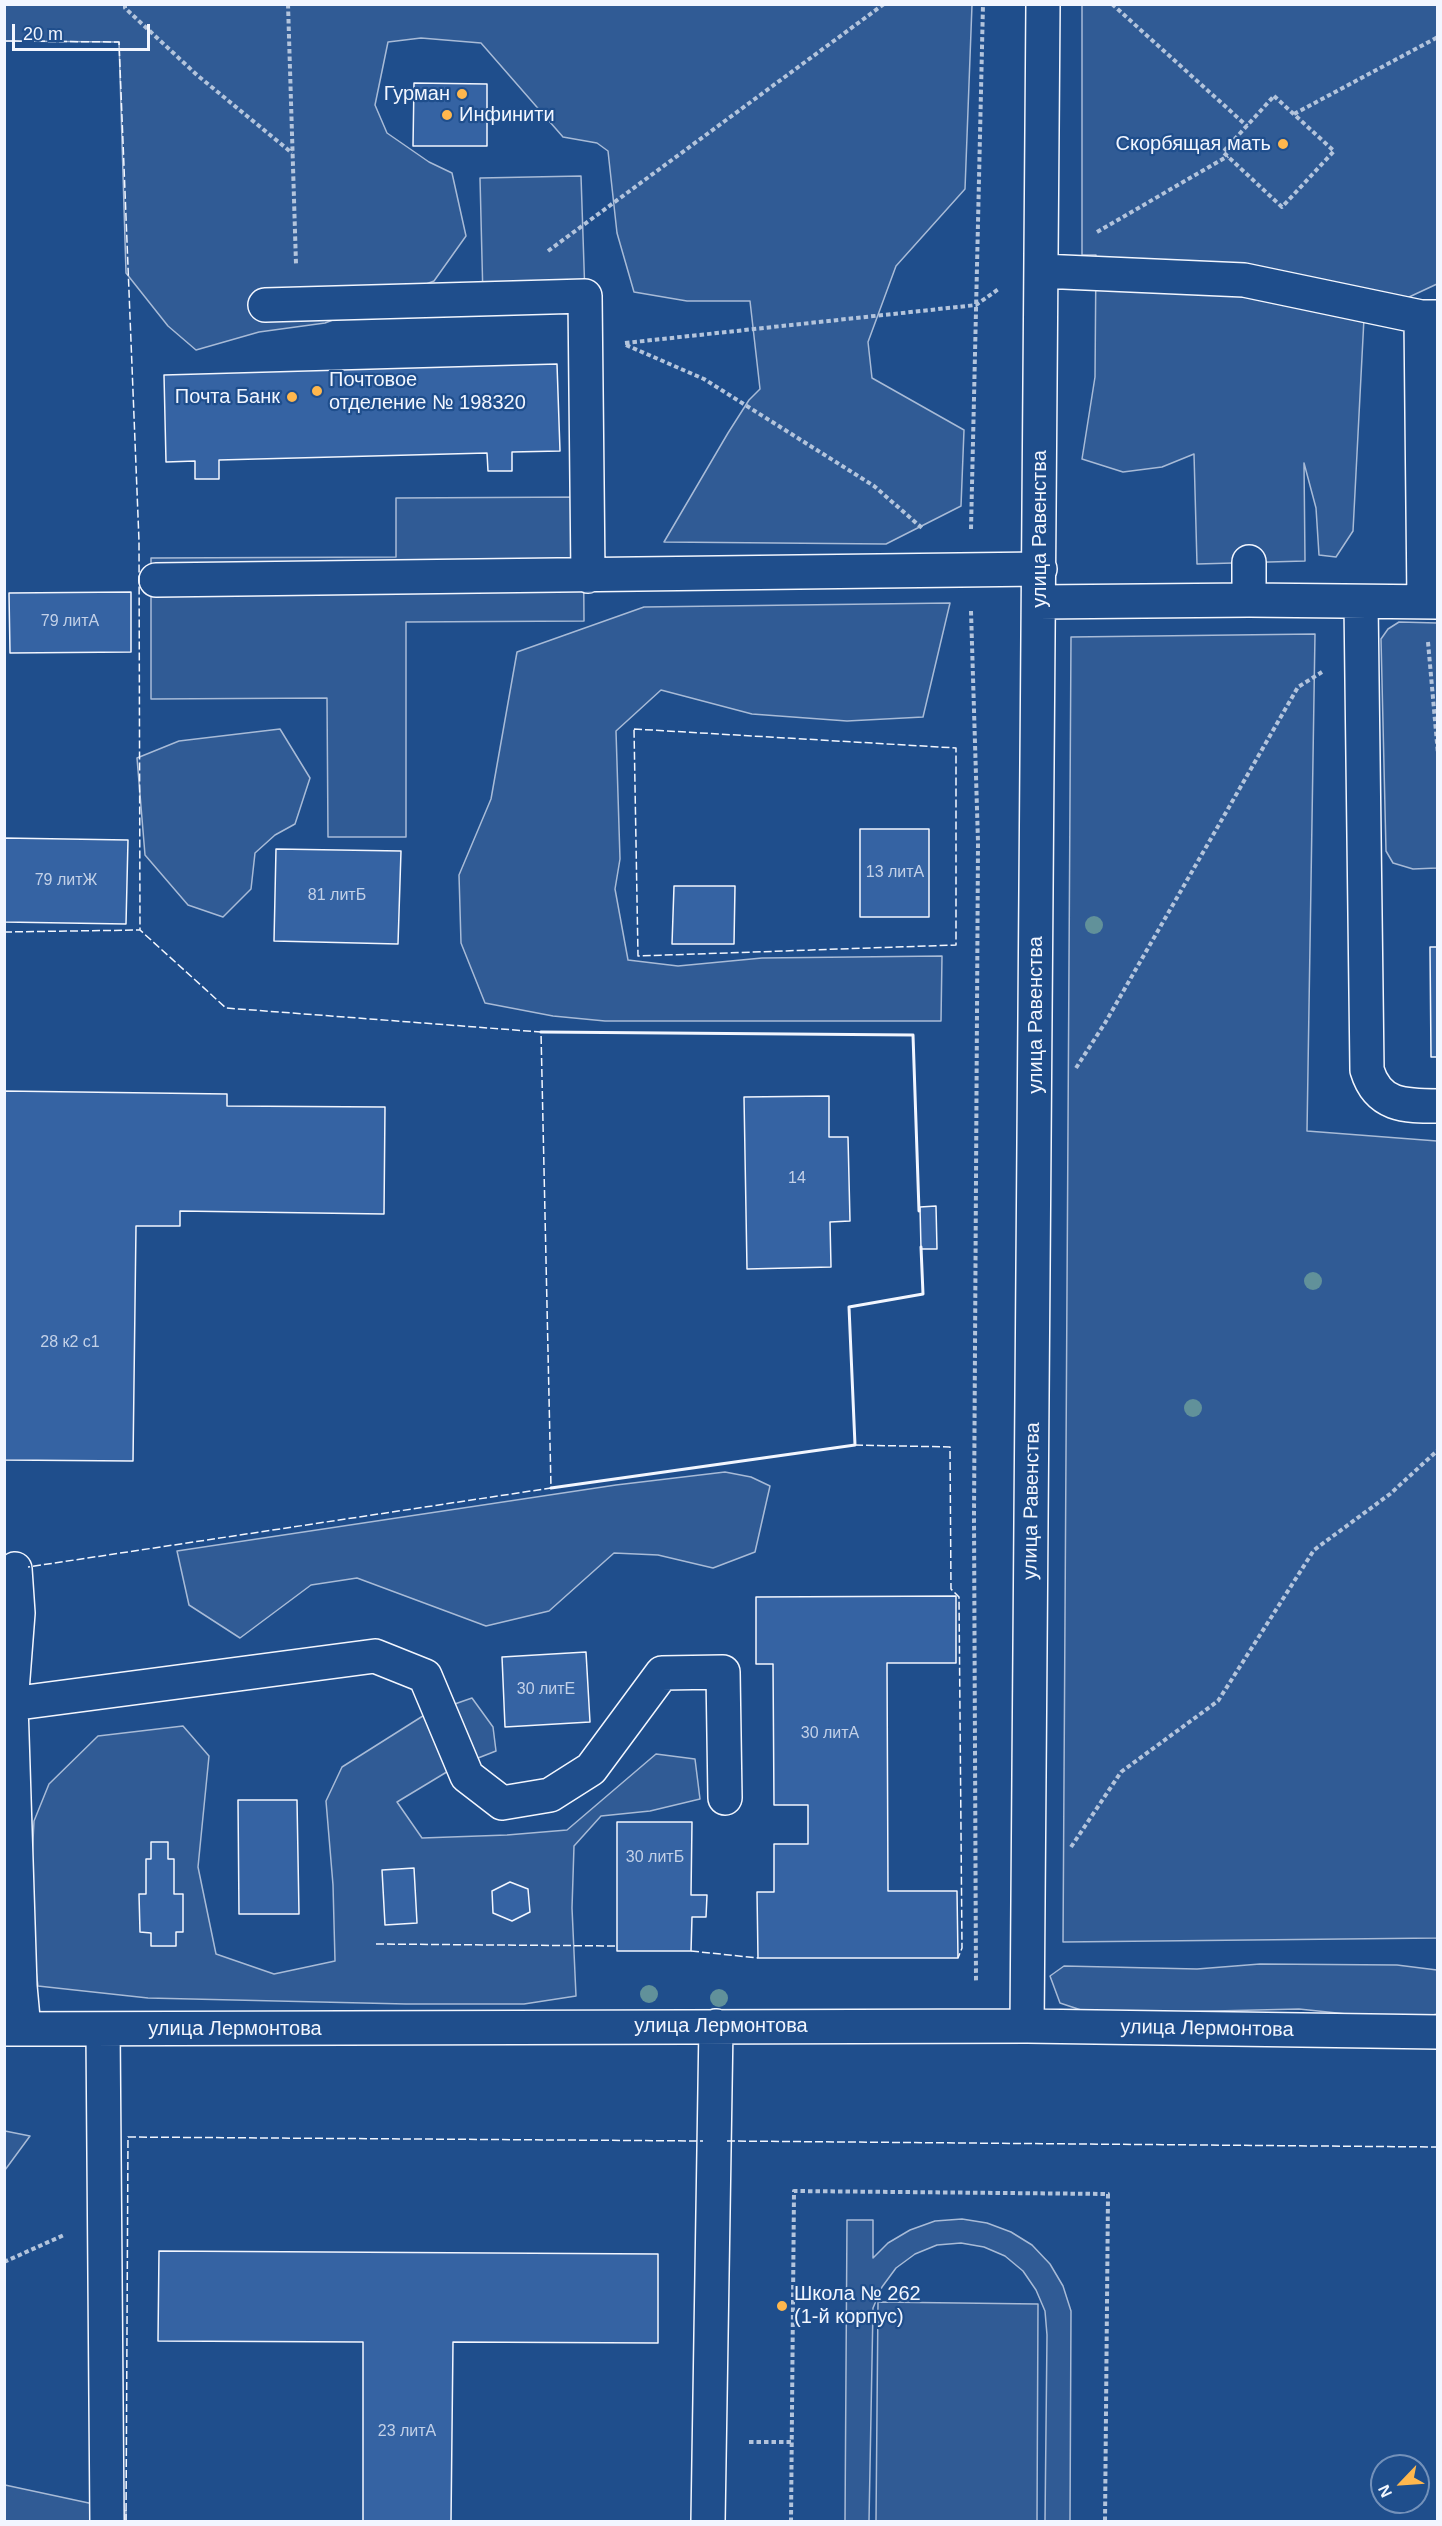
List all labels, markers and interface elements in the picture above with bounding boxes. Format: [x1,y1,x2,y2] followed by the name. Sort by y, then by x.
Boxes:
[15,12,153,50] scale bar
[23,24,63,44] text: 20 m
[384,82,450,106] place label: Гурман
[455,87,469,101] marker: Гурман
[459,103,555,127] place label: Инфинити
[440,108,454,122] marker: Инфинити
[1116,132,1271,156] place label: Скорбящая мать
[1276,137,1290,151] marker: Скорбящая мать
[329,368,526,415] place label: Почтовое отделение № 198320
[310,384,324,398] marker: Почтовое отделение № 198320
[175,385,280,409] place label: Почта Банк
[285,390,299,404] marker: Почта Банк
[1028,450,1052,608] street label: улица Равенства
[41,612,99,632] house number: 79 литА
[866,863,924,883] house number: 13 литА
[35,871,97,891] house number: 79 литЖ
[308,886,366,906] house number: 81 литБ
[1024,936,1048,1094] street label: улица Равенства
[788,1169,806,1189] house number: 14
[40,1333,100,1353] house number: 28 к2 с1
[1019,1422,1045,1580] street label: улица Равенства
[517,1680,575,1700] house number: 30 литЕ
[801,1724,859,1744] house number: 30 литА
[626,1848,684,1868] house number: 30 литБ
[634,2014,808,2038] street label: улица Лермонтова
[1120,2015,1294,2043] street label: улица Лермонтова
[148,2017,322,2041] street label: улица Лермонтова
[794,2282,921,2329] place label: Школа № 262 (1-й корпус)
[775,2299,789,2313] marker: Школа № 262 (1-й корпус)
[378,2422,436,2442] house number: 23 литА
[1370,2454,1430,2514] north arrow
[1375,2482,1395,2500] text: N

